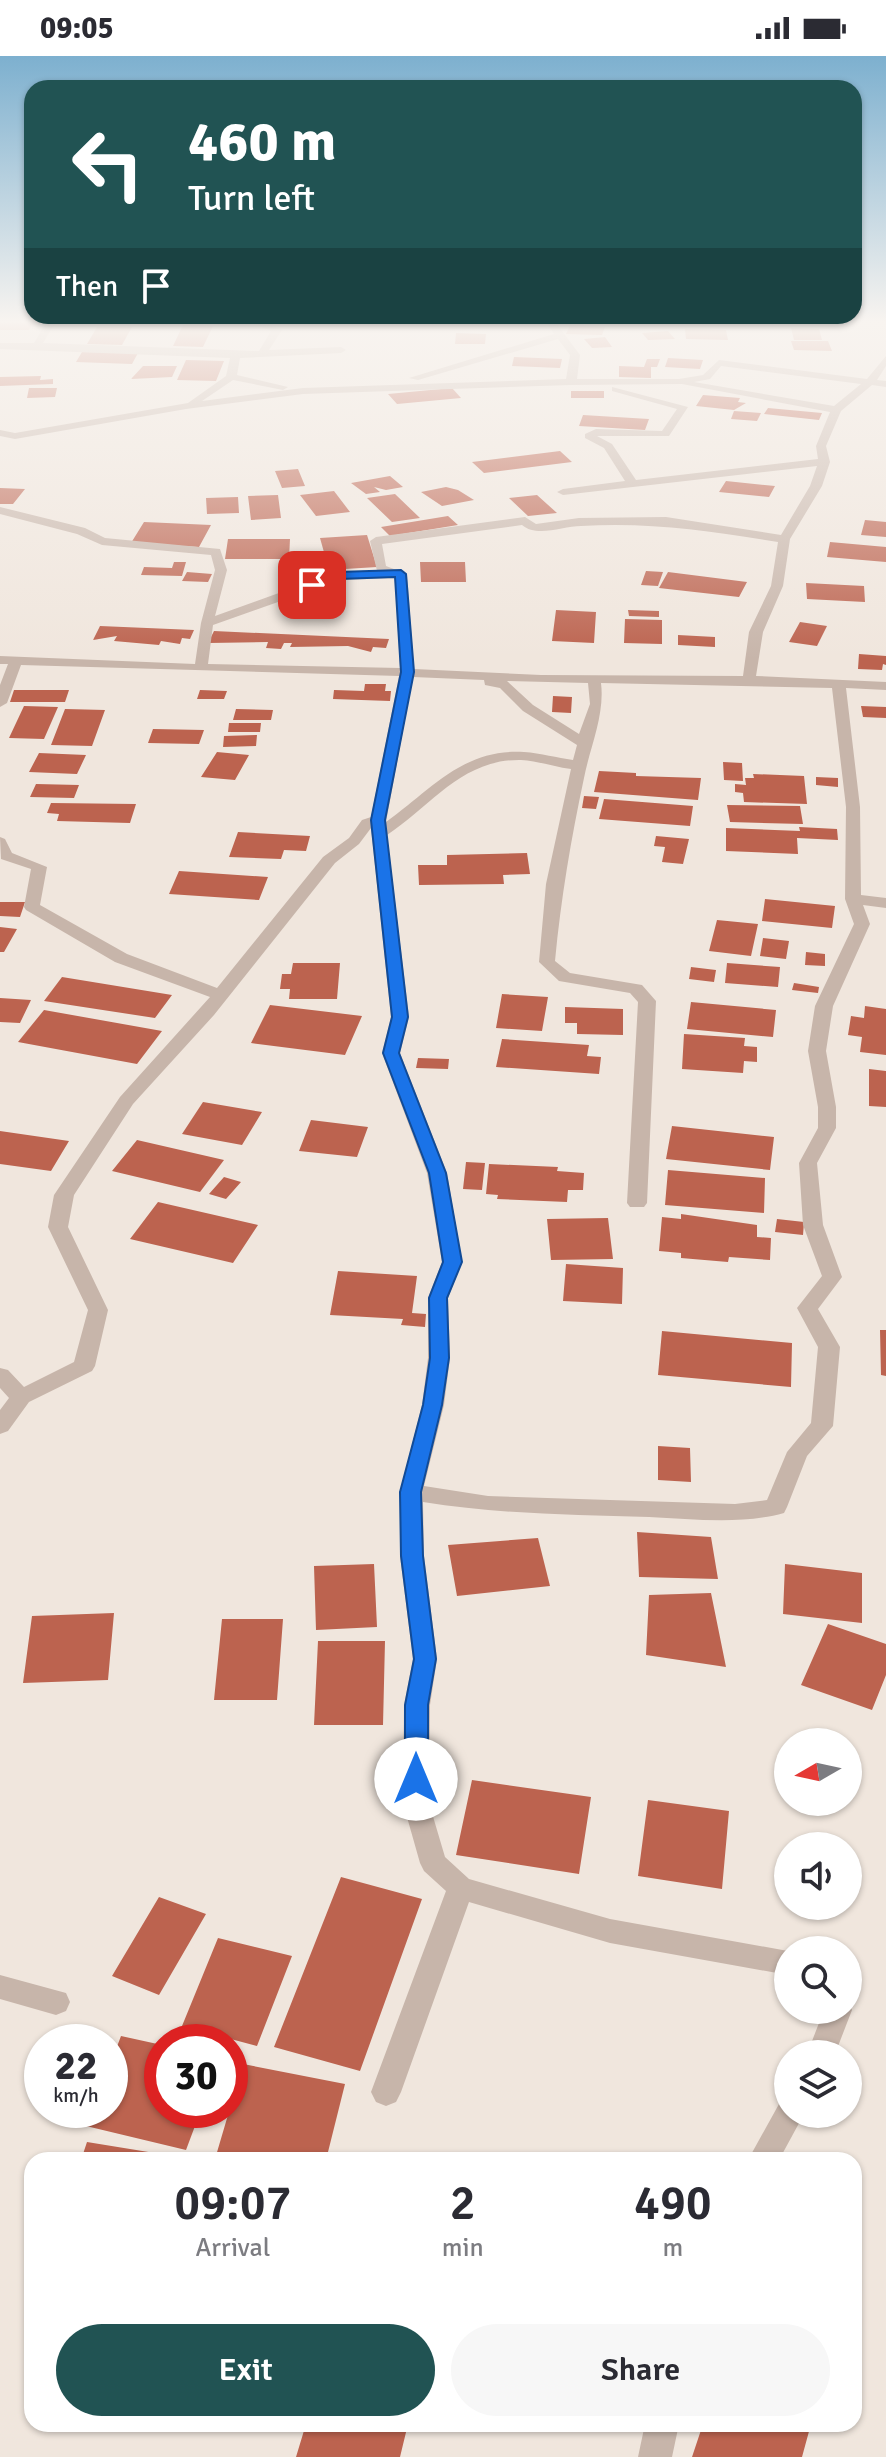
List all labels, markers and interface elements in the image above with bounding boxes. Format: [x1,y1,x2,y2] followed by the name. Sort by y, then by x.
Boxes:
[40,10,114,47] text: 09:05
[188,107,336,176] text: 460 m
[56,112,160,216] icon: left
[188,176,315,221] text: Turn left
[134,264,178,308] icon: arrive
[56,268,118,305] text: Then
[278,551,346,619] pin
[290,563,334,607] icon: arrive
[774,1728,862,1816] north arrow
[774,1728,862,2128] map controls
[374,1737,458,1821] position arrow
[774,1832,862,1920] button: sound
[774,1936,862,2024] button: search
[144,2024,248,2128] speed limit sign: 30
[774,2040,862,2128] button: layers
[54,2041,98,2091] text: 22
[53,2083,99,2108] text: km/h
[174,2174,291,2233] text: 09:07
[450,2174,476,2233] text: 2
[634,2174,712,2233] text: 490
[195,2232,270,2264] text: Arrival
[442,2232,484,2264] text: min
[662,2232,683,2264] text: m
[56,2324,435,2416] button: Exit
[451,2324,830,2416] button: Share

